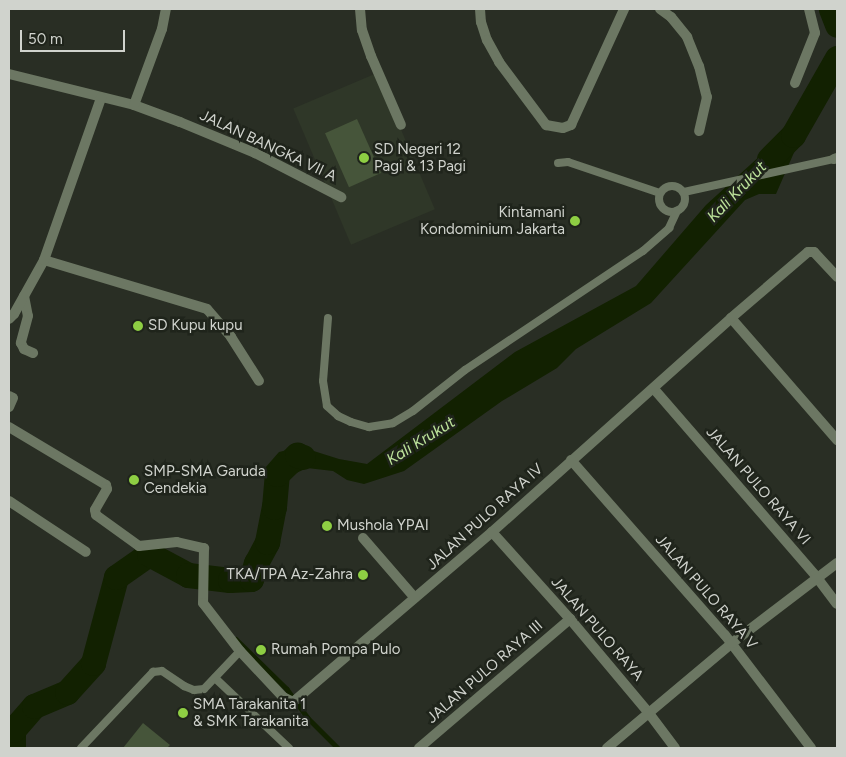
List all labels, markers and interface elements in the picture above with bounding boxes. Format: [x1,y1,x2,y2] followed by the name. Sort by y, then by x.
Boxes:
[22,20,128,52] scale bar
[28,30,63,48] text: 50 m
[197,106,339,186] street label: JALAN BANGKA VII A
[374,140,466,175] place label: SD Negeri 12 Pagi & 13 Pagi
[358,152,370,164] marker: SD Negeri 12 Pagi & 13 Pagi
[703,158,771,226] water label: Kali Krukut
[420,203,565,238] place label: Kintamani Kondominium Jakarta
[569,215,581,227] marker: Kintamani Kondominium Jakarta
[148,317,243,335] place label: SD Kupu kupu
[132,320,144,332] marker: SD Kupu kupu
[383,412,459,470] water label: Kali Krukut
[702,423,814,549] street label: JALAN PULO RAYA VI
[423,460,547,574] street label: JALAN PULO RAYA IV
[144,462,266,497] place label: SMP-SMA Garuda Cendekia
[128,474,140,486] marker: SMP-SMA Garuda Cendekia
[337,517,429,535] place label: Mushola YPAI
[321,520,333,532] marker: Mushola YPAI
[651,531,761,653] street label: JALAN PULO RAYA V
[227,566,353,584] place label: TKA/TPA Az-Zahra
[357,569,369,581] marker: TKA/TPA Az-Zahra
[547,573,647,685] street label: JALAN PULO RAYA
[423,617,547,727] street label: JALAN PULO RAYA III
[271,641,400,659] place label: Rumah Pompa Pulo
[255,644,267,656] marker: Rumah Pompa Pulo
[193,695,309,730] place label: SMA Tarakanita 1 & SMK Tarakanita
[177,707,189,719] marker: SMA Tarakanita 1 & SMK Tarakanita

